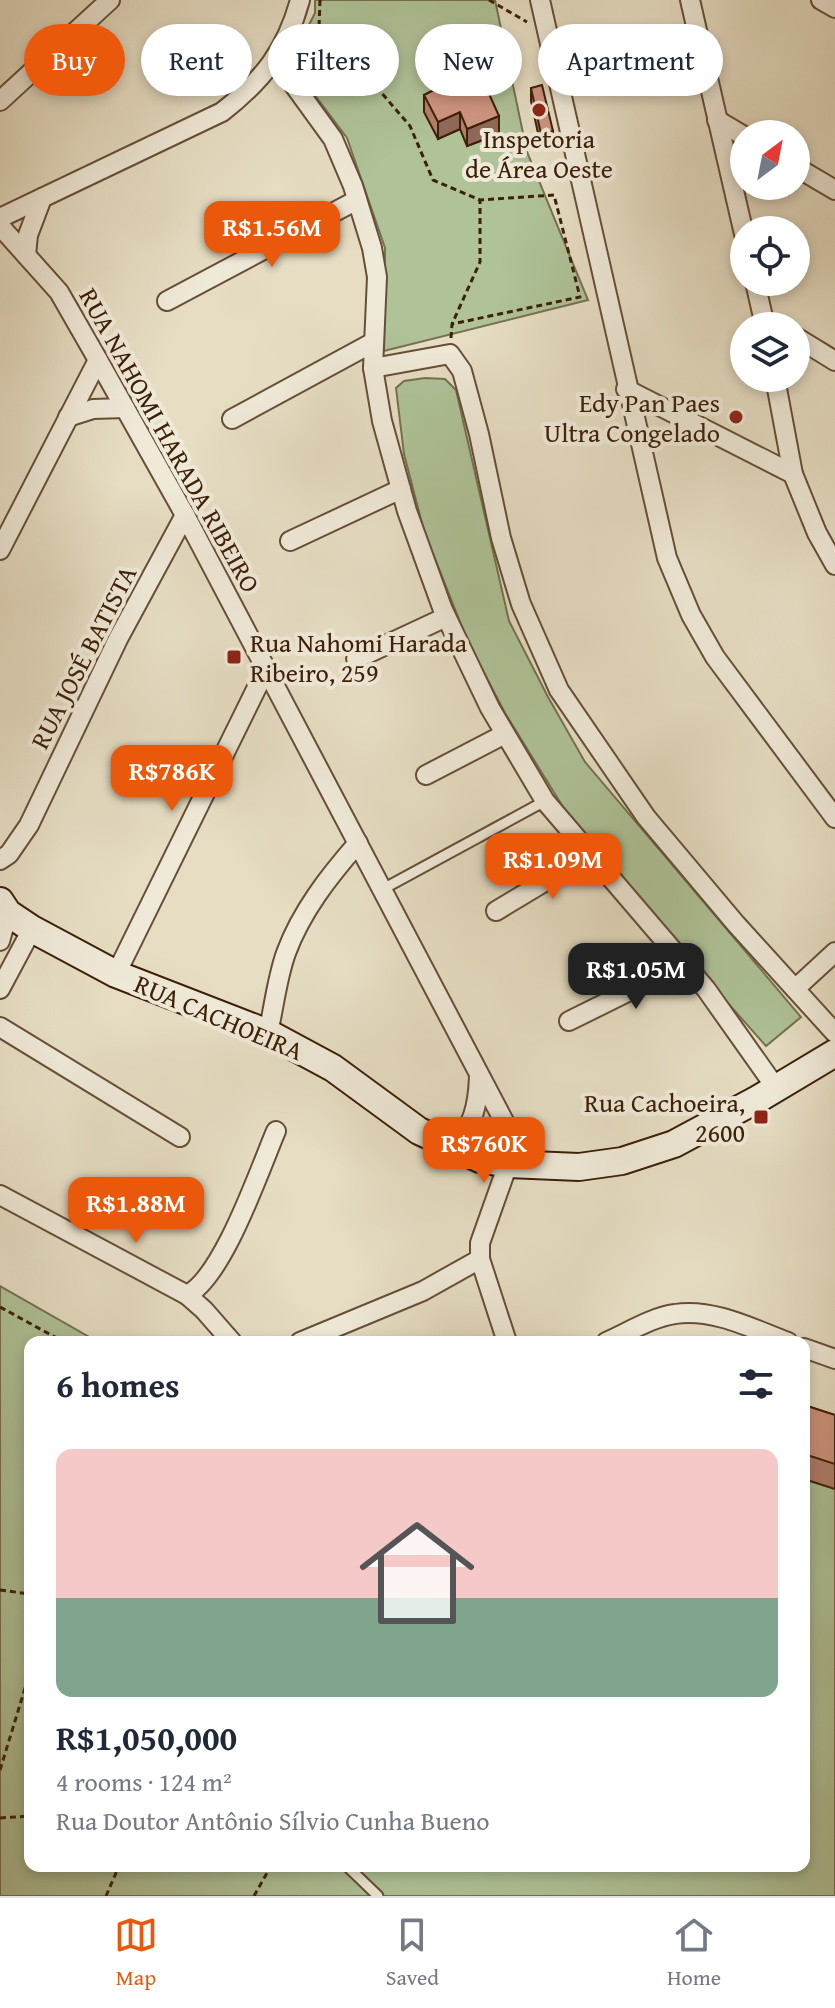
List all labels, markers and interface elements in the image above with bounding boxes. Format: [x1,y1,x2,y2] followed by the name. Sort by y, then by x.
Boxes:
[24,24,125,96] chip: Buy
[141,24,252,96] chip: Rent
[268,24,399,96] chip: Filters
[415,24,522,96] chip: New
[538,24,723,96] chip: Apartment
[530,101,548,119] marker: Inspetoria de Área Oeste
[465,119,613,188] place label: Inspetoria de Área Oeste
[730,120,810,200] north arrow
[730,120,810,392] map controls
[198,201,346,269] pin: R$1.56M
[222,207,322,246] text: R$1.56M
[730,216,810,296] button: locate
[70,281,270,599] street label: RUA NAHOMI HARADA RIBEIRO
[730,312,810,392] button: layers
[544,383,720,452] place label: Edy Pan Paes Ultra Congelado
[727,408,745,426] marker: Edy Pan Paes Ultra Congelado
[20,558,146,755] street label: RUA JOSÉ BATISTA
[250,623,468,692] place label: Rua Nahomi Harada Ribeiro, 259
[225,648,243,666] marker: Rua Nahomi Harada Ribeiro, 259
[107,745,237,813] pin: R$786K
[129,751,215,790] text: R$786K
[479,833,627,901] pin: R$1.09M
[503,839,603,878] text: R$1.09M
[562,943,710,1011] pin: R$1.05M
[586,949,686,988] text: R$1.05M
[128,964,310,1070] street label: RUA CACHOEIRA
[584,1083,745,1152] place label: Rua Cachoeira, 2600
[752,1108,770,1126] marker: Rua Cachoeira, 2600
[419,1117,549,1185] pin: R$760K
[441,1123,527,1162] text: R$760K
[62,1177,210,1245] pin: R$1.88M
[86,1183,186,1222] text: R$1.88M
[56,1360,180,1409] text: 6 homes
[734,1362,778,1406] icon: filters
[345,1501,489,1645] icon: home
[56,1713,237,1762] text: R$1,050,000
[56,1762,232,1801] text: 4 rooms · 124 m²
[56,1801,490,1840] text: Rua Doutor Antônio Sílvio Cunha Bueno
[114,1913,158,1993] tab: Map
[386,1913,439,1993] tab: Saved
[667,1913,721,1993] tab: Home

